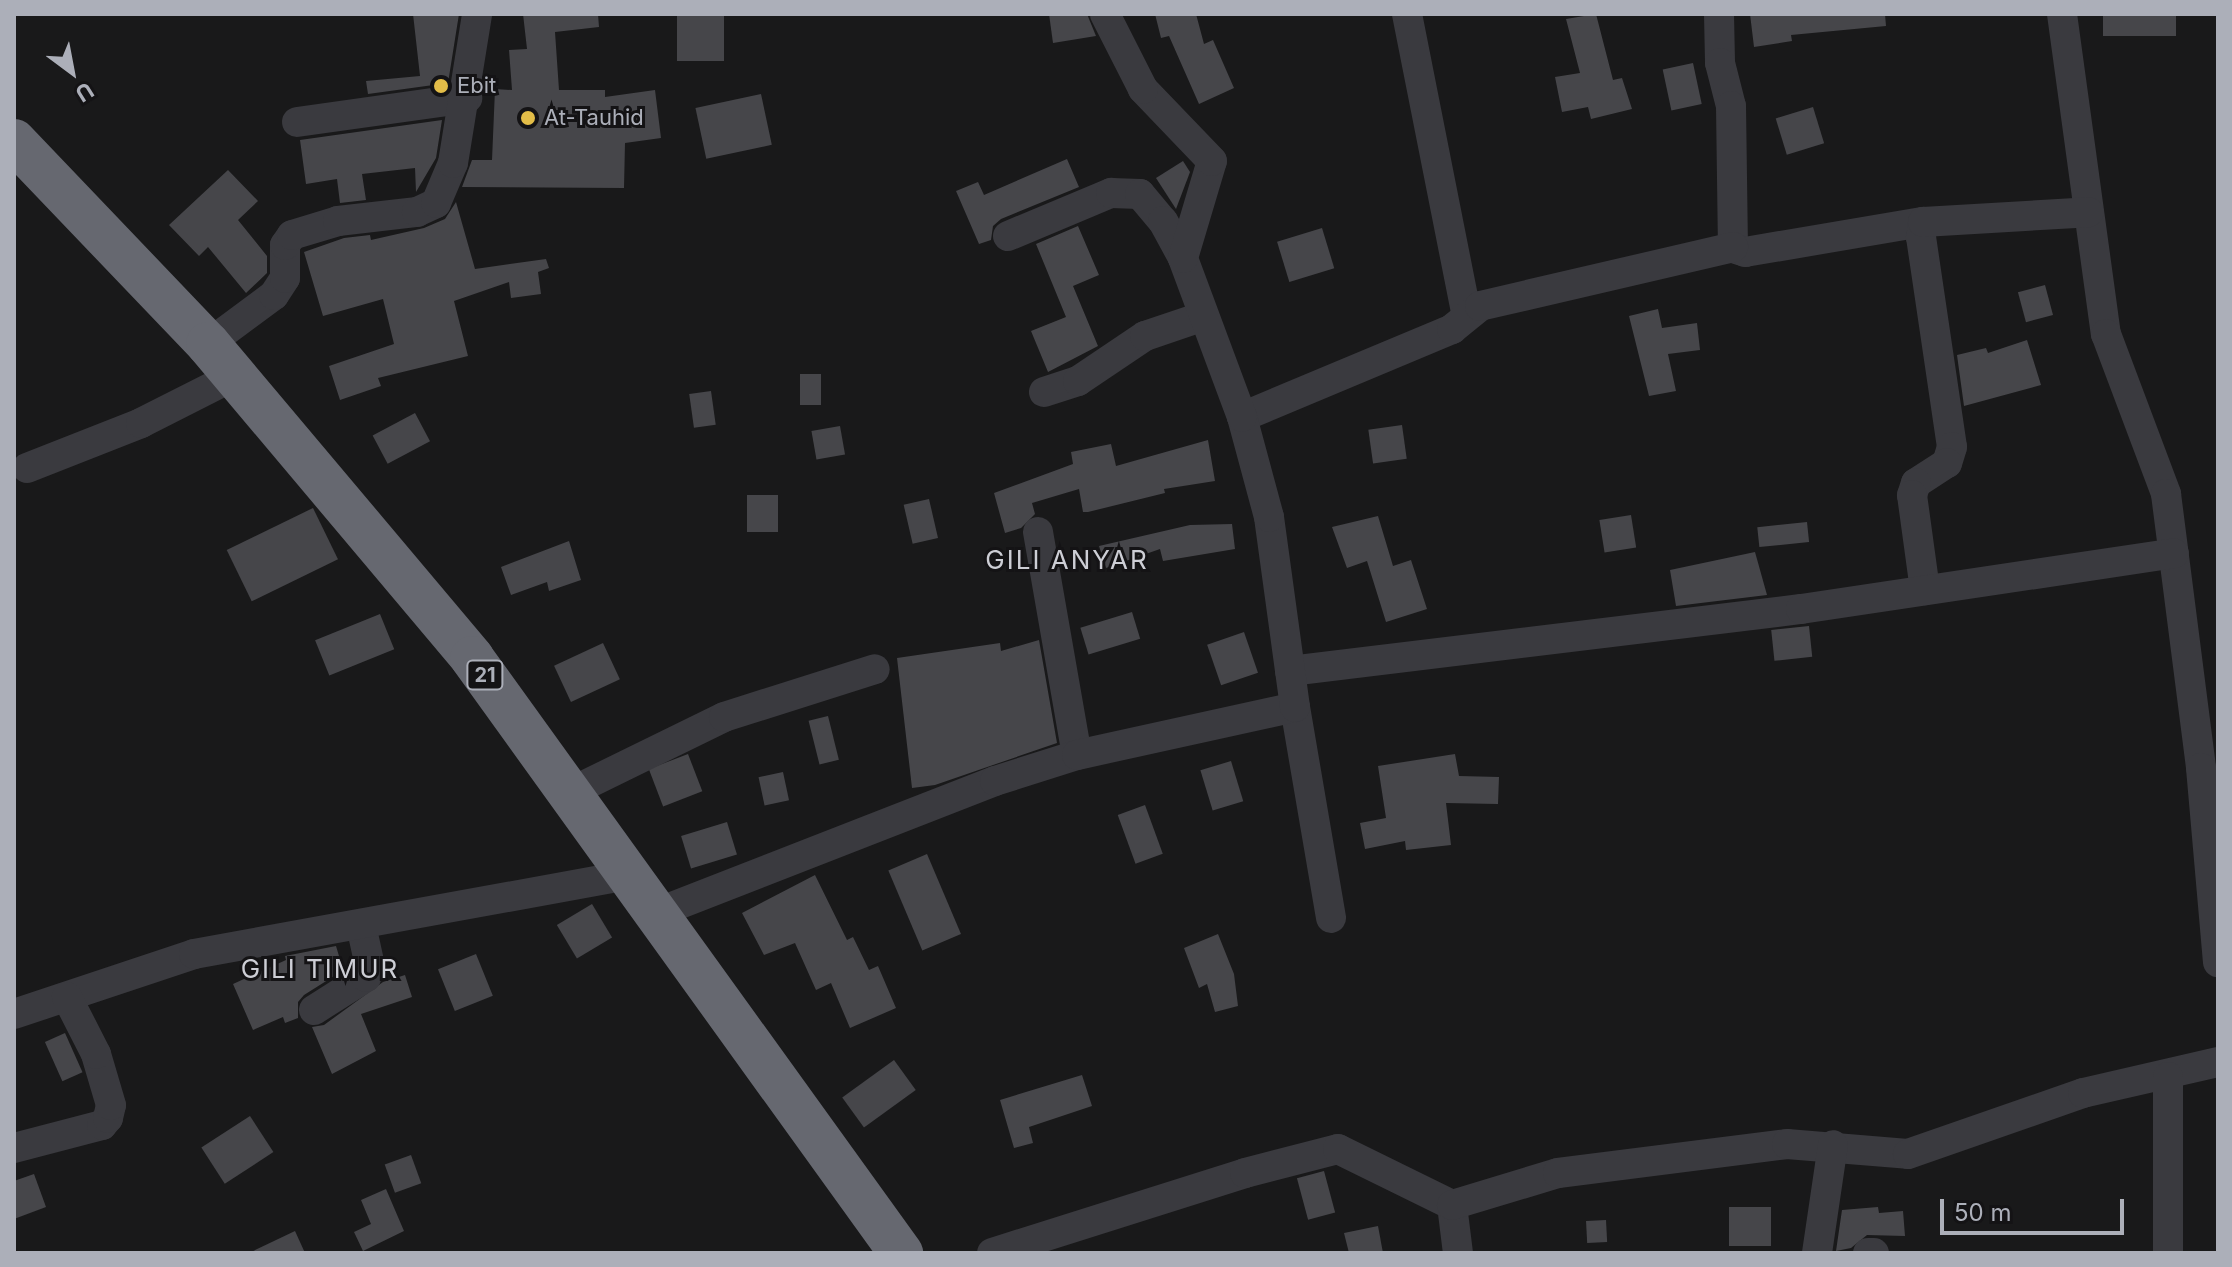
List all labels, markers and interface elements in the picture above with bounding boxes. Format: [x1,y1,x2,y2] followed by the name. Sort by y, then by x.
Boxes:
[32,32,112,112] north arrow
[457,73,496,99] place label: Ebit
[71,77,98,108] text: U
[432,77,450,95] marker: Ebit
[544,105,644,131] place label: At-Tauhid
[519,109,537,127] marker: At-Tauhid
[985,544,1149,576] district label: GILI ANYAR
[465,659,505,691] road number: 21
[241,953,399,985] district label: GILI TIMUR
[1944,1183,2128,1233] scale bar
[1954,1198,2012,1227] text: 50 m

